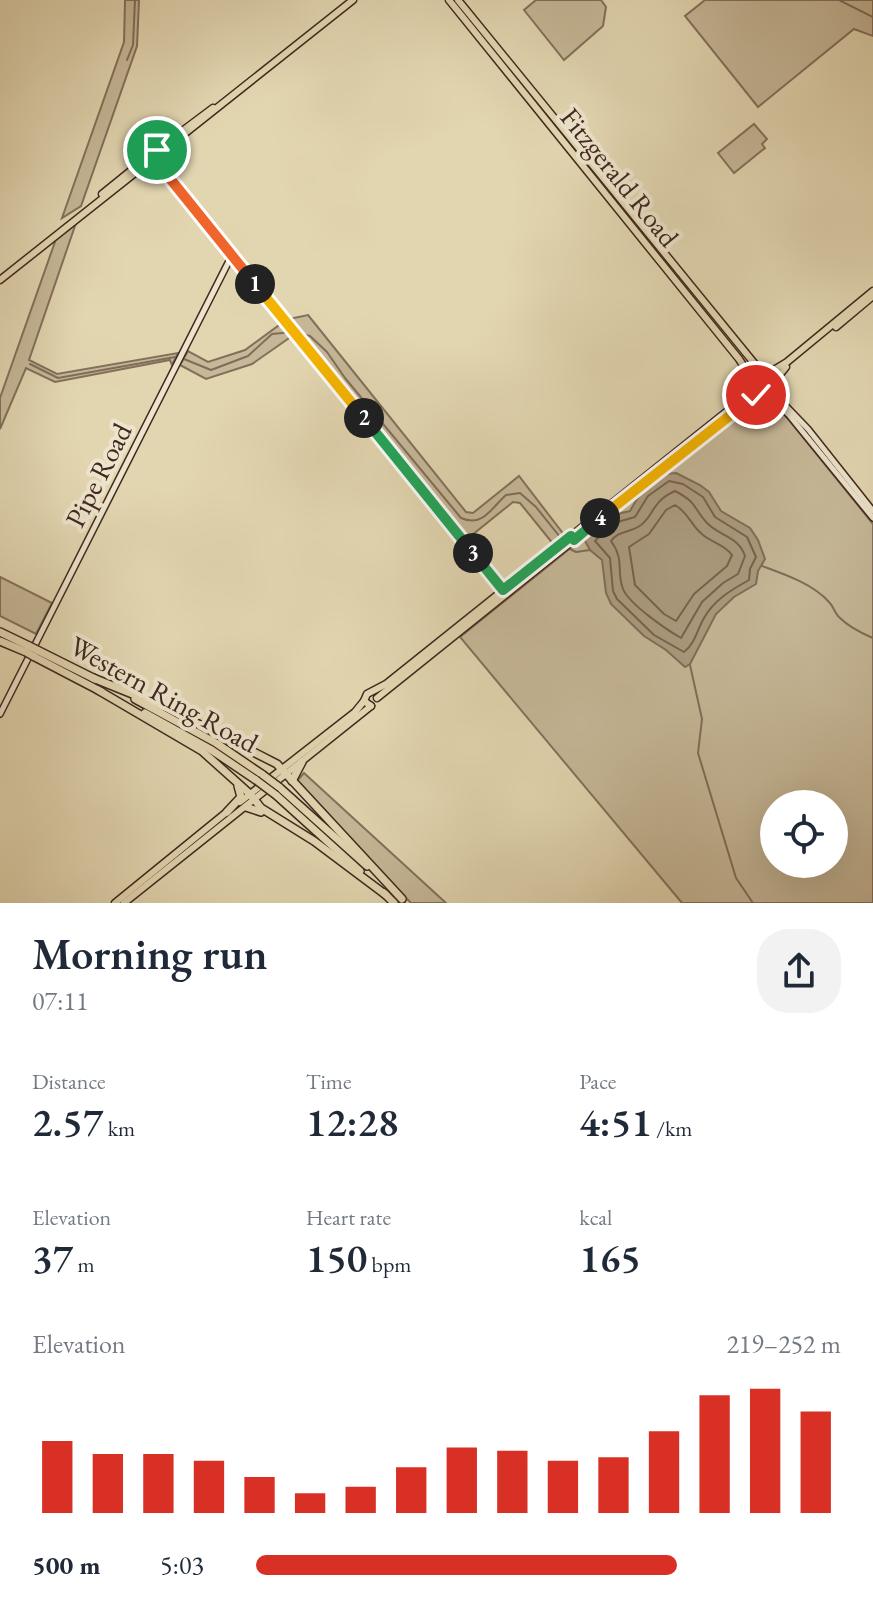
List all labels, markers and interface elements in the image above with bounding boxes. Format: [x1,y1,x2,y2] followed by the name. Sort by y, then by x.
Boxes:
[553,100,688,255] street label: Fitzgerald Road
[123,116,191,184] pin
[135,128,179,172] icon: arrive
[235,264,275,304] pin: 1
[249,269,261,298] text: 1
[722,361,790,429] pin
[734,373,778,417] icon: check
[344,398,384,438] pin: 2
[358,403,370,432] text: 2
[57,416,140,533] street label: Pipe Road
[580,498,620,538] pin: 4
[594,503,606,532] text: 4
[453,533,493,573] pin: 3
[467,538,479,567] text: 3
[63,627,265,761] street label: Western Ring Road
[760,790,848,878] map controls
[760,790,848,878] button: locate
[32,925,268,982] text: Morning run
[757,929,841,1013] button: share
[32,984,88,1018] text: 07:11
[32,1067,105,1096] text: Distance
[306,1067,351,1096] text: Time
[579,1067,616,1096] text: Pace
[32,1096,103,1148] text: 2.57
[306,1096,399,1148] text: 12:28
[579,1096,652,1148] text: 4:51
[103,1114,135,1143] text: km
[652,1114,692,1143] text: /km
[32,1203,111,1232] text: Elevation
[306,1203,391,1232] text: Heart rate
[579,1203,612,1232] text: kcal
[32,1232,73,1284] text: 37
[306,1232,367,1284] text: 150
[579,1232,641,1284] text: 165
[73,1250,95,1279] text: m
[367,1250,411,1279] text: bpm
[32,1327,126,1361] text: Elevation
[726,1327,841,1361] text: 219–252 m
[32,1548,100,1582] text: 500 m
[160,1548,204,1582] text: 5:03

